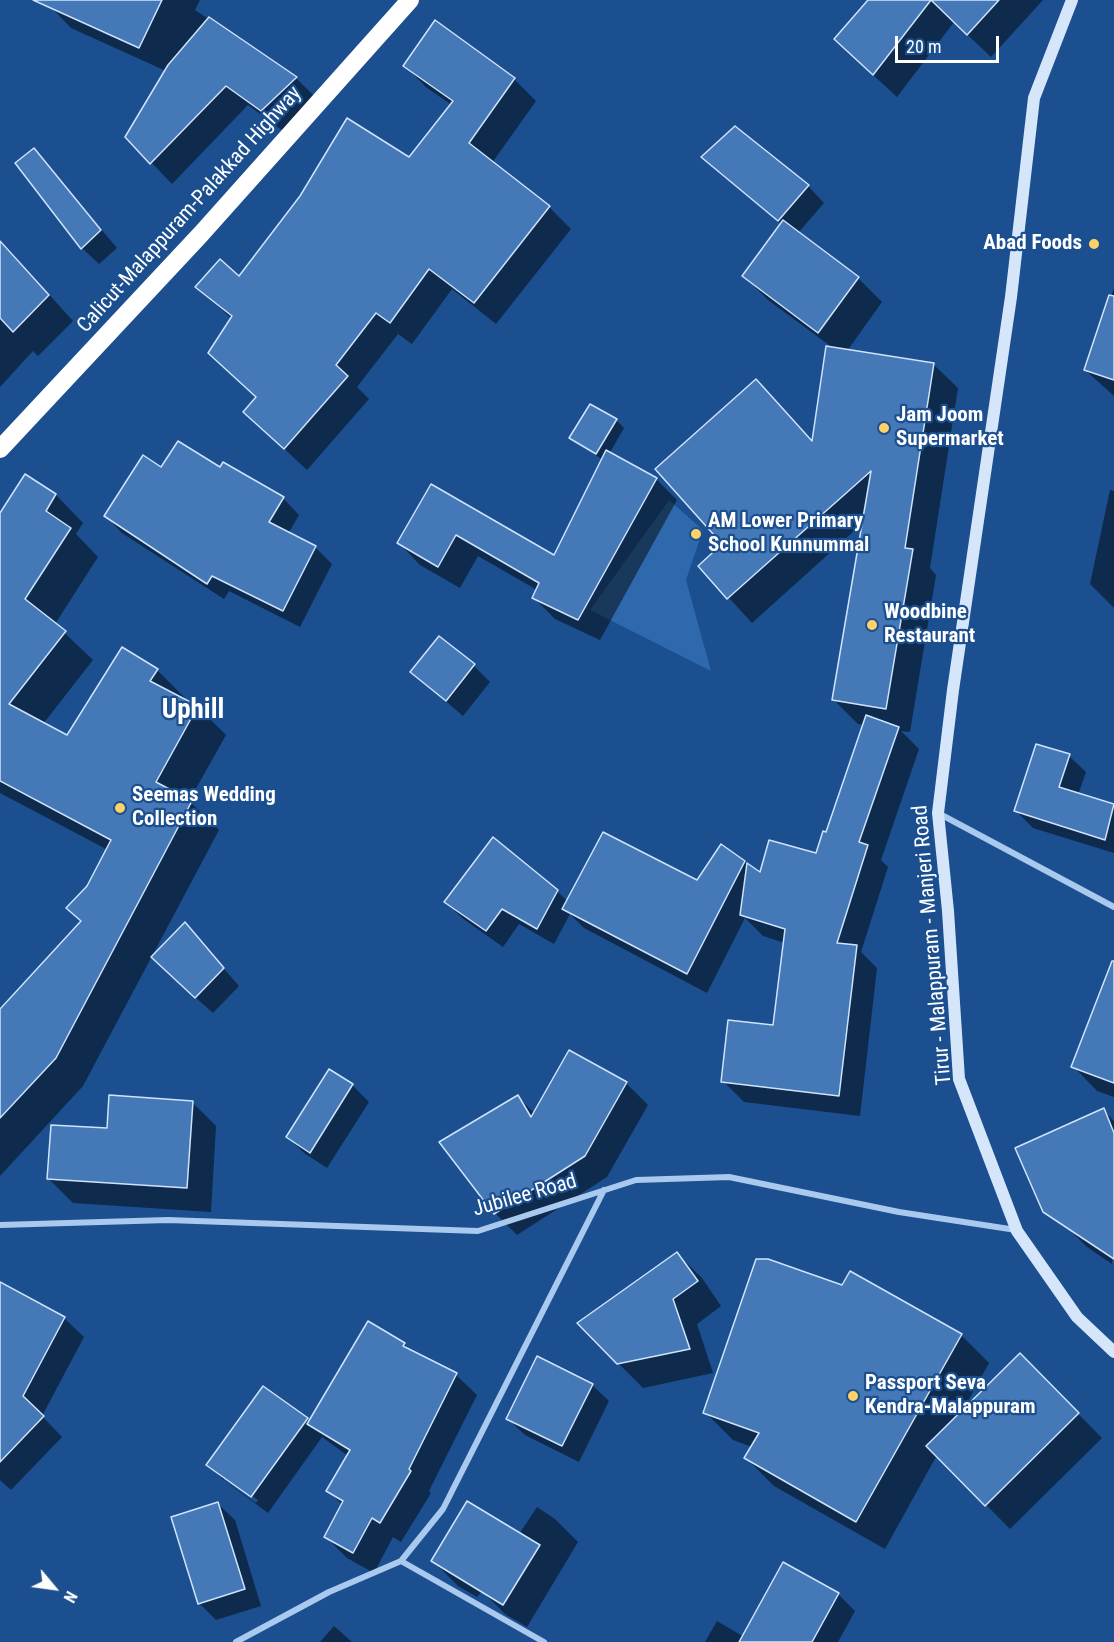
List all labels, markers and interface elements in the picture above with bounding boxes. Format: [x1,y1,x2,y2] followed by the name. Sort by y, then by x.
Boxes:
[898,24,1002,62] scale bar
[906,36,941,57] text: 20 m
[73,82,307,338] street label: Calicut-Malappuram-Palakkad Highway
[983,231,1082,257] place label: Abad Foods
[1087,237,1101,251] marker: Abad Foods
[896,403,1004,453] place label: Jam Joom Supermarket
[877,421,891,435] marker: Jam Joom Supermarket
[708,509,869,559] place label: AM Lower Primary School Kunnummal
[689,527,703,541] marker: AM Lower Primary School Kunnummal
[884,600,975,650] place label: Woodbine Restaurant
[865,618,879,632] marker: Woodbine Restaurant
[162,695,224,727] district label: Uphill
[132,783,276,833] place label: Seemas Wedding Collection
[113,801,127,815] marker: Seemas Wedding Collection
[908,804,958,1086] street label: Tirur - Malappuram - Manjeri Road
[470,1169,580,1223] street label: Jubilee Road
[865,1371,1035,1421] place label: Passport Seva Kendra-Malappuram
[846,1389,860,1403] marker: Passport Seva Kendra-Malappuram
[24,1558,84,1618] north arrow
[60,1588,81,1606] text: N

